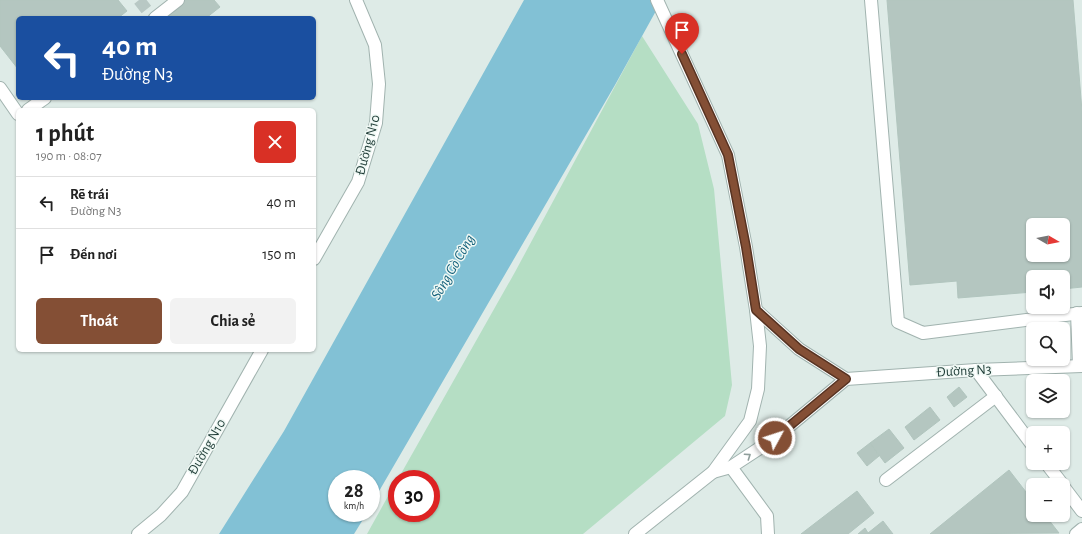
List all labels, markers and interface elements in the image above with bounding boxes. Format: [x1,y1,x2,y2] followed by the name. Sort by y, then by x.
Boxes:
[665,13,699,54] pin
[671,19,693,41] icon: arrive
[36,32,88,84] icon: left
[102,33,158,61] text: 40 m
[102,66,173,84] text: Đường N3
[353,113,383,177] street label: Đường N10
[254,121,296,163] button: close
[36,122,94,146] text: 1 phút
[36,150,102,163] text: 190 m · 08:07
[70,187,109,202] text: Rẽ trái
[36,192,58,214] icon: left
[266,195,296,210] text: 40 m
[70,205,121,218] text: Đường N3
[1026,218,1070,262] north arrow
[1026,218,1070,522] map controls
[428,232,478,302] water label: Sông Gò Công
[36,244,58,266] icon: arrive
[70,247,117,262] text: Đến nơi
[262,247,296,262] text: 150 m
[1026,270,1070,314] button: sound
[36,298,162,344] button: Thoát
[170,298,296,344] button: Chia sẻ
[1026,322,1070,366] button: search
[936,363,992,379] street label: Đường N3
[1026,374,1070,418] button: layers
[185,417,229,477] street label: Đường N10
[754,417,796,459] position arrow
[1026,426,1070,470] button: +
[744,453,751,461] one-way arrow
[388,470,440,522] speed limit sign: 30
[1026,478,1070,522] button: −
[344,481,364,501] text: 28
[344,501,364,511] text: km/h

